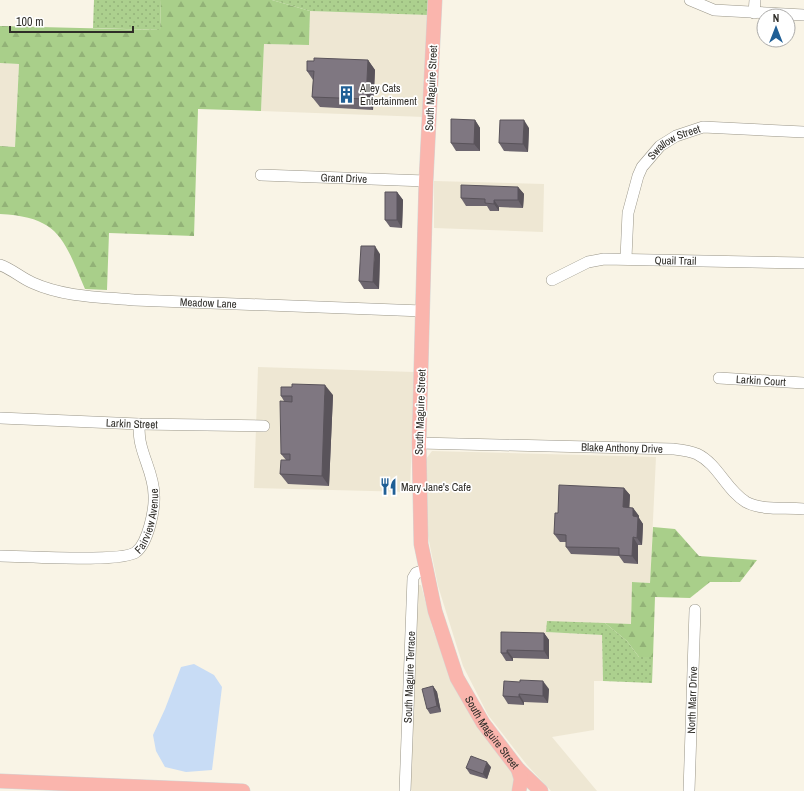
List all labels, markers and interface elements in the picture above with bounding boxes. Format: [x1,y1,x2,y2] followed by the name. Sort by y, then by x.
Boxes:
[10,8,133,34] scale bar
[756,8,796,48] north arrow
[773,11,779,25] text: N
[16,14,43,30] text: 100 m
[422,44,440,131] street label: South Maguire Street
[359,81,417,108] place label: Alley Cats Entertainment
[337,84,357,104] building icon: Alley Cats Entertainment
[644,121,703,163] street label: Swallow Street
[320,170,368,186] street label: Grant Drive
[654,253,696,268] street label: Quail Trail
[180,295,237,311] street label: Meadow Lane
[412,368,429,455] street label: South Maguire Street
[736,372,787,389] street label: Larkin Court
[106,416,158,431] street label: Larkin Street
[581,440,663,456] street label: Blake Anthony Drive
[378,477,398,497] restaurant icon: Mary Jane's Cafe
[401,480,471,494] place label: Mary Jane's Cafe
[131,488,161,557] street label: Fairview Avenue
[401,631,418,723] street label: South Maguire Terrace
[684,666,700,734] street label: North Marr Drive
[462,693,523,772] street label: South Maguire Street

